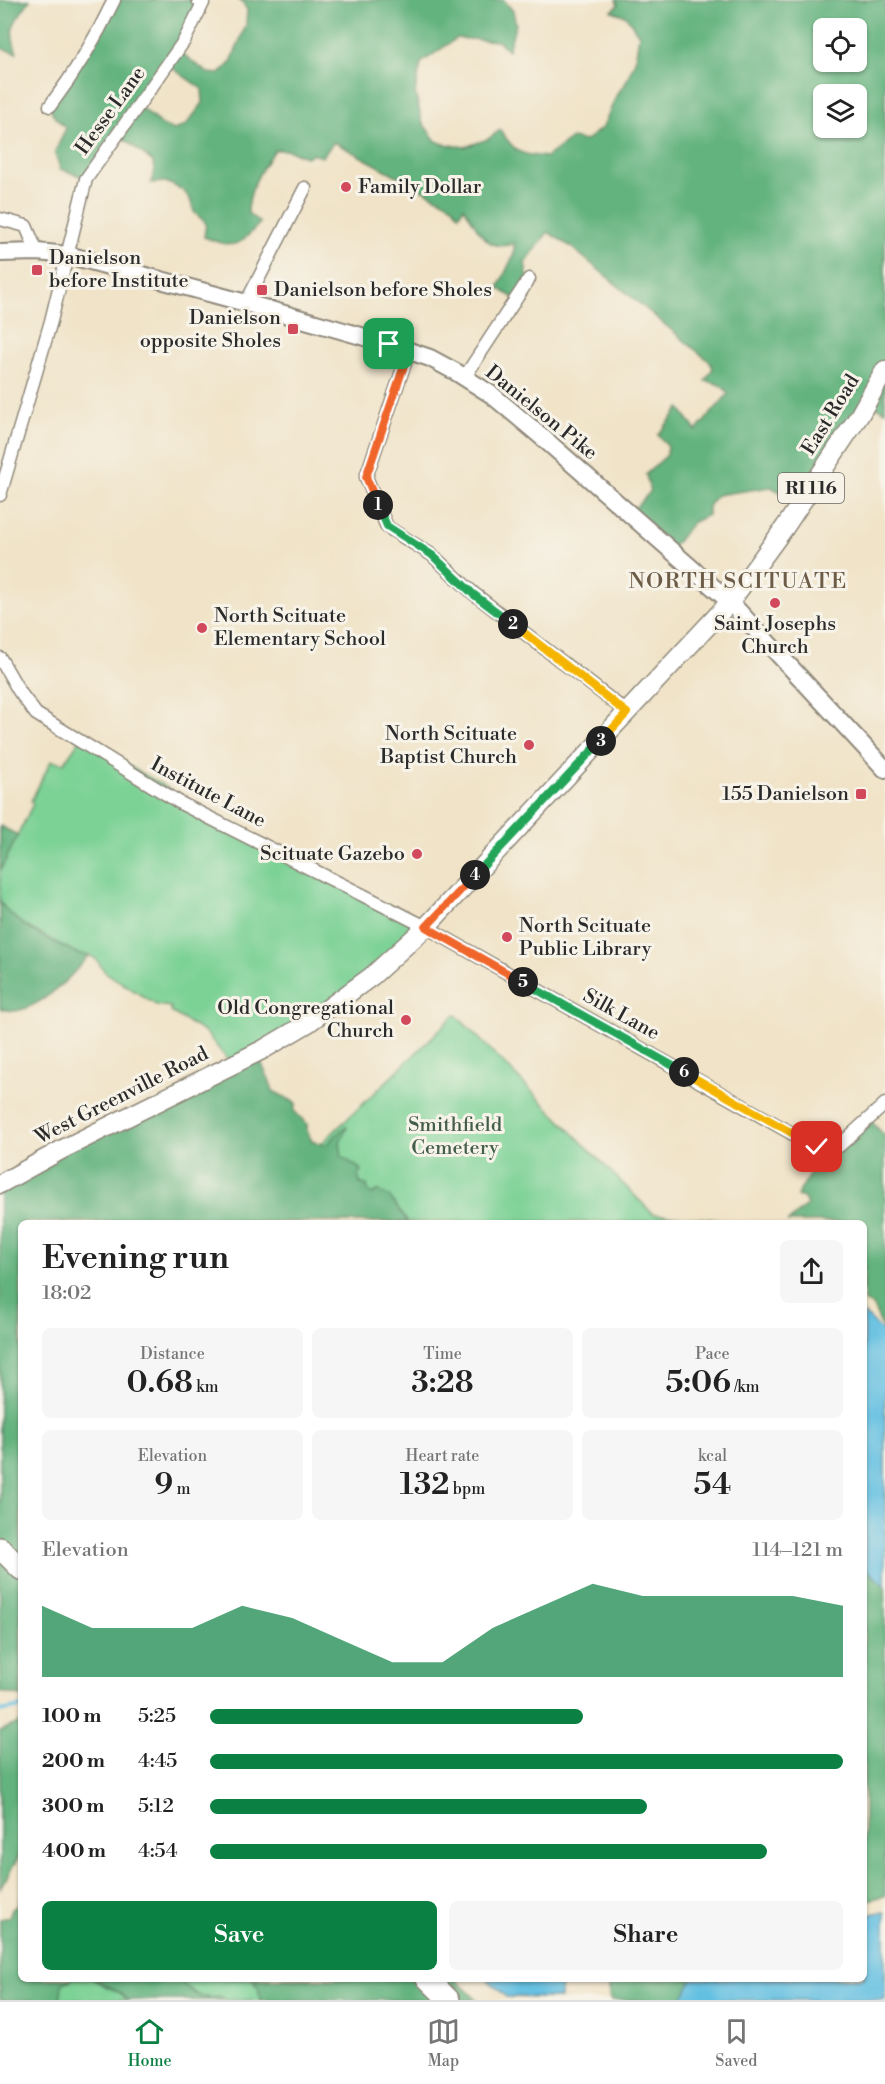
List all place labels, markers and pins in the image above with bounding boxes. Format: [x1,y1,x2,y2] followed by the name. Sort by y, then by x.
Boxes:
[358,175,482,200] place label: Family Dollar
[339,180,353,194] marker: Family Dollar
[49,246,189,294] place label: Danielson before Institute
[30,263,44,277] marker: Danielson before Institute
[274,278,492,303] place label: Danielson before Sholes
[255,283,269,297] marker: Danielson before Sholes
[140,306,281,354] place label: Danielson opposite Sholes
[363,318,414,369] pin
[286,322,300,336] marker: Danielson opposite Sholes
[363,490,393,520] pin: 1
[768,596,782,610] marker: Saint Josephs Church
[214,604,386,652] place label: North Scituate Elementary School
[498,609,528,639] pin: 2
[714,612,836,660] place label: Saint Josephs Church
[195,621,209,635] marker: North Scituate Elementary School
[379,722,517,770] place label: North Scituate Baptist Church
[586,726,616,756] pin: 3
[522,738,536,752] marker: North Scituate Baptist Church
[722,782,849,807] place label: 155 Danielson
[854,787,868,801] marker: 155 Danielson
[260,842,405,867] place label: Scituate Gazebo
[410,847,424,861] marker: Scituate Gazebo
[460,860,490,890] pin: 4
[519,914,652,962] place label: North Scituate Public Library
[500,930,514,944] marker: North Scituate Public Library
[508,967,538,997] pin: 5
[217,996,394,1044] place label: Old Congregational Church
[399,1013,413,1027] marker: Old Congregational Church
[669,1057,699,1087] pin: 6
[791,1121,842,1172] pin

